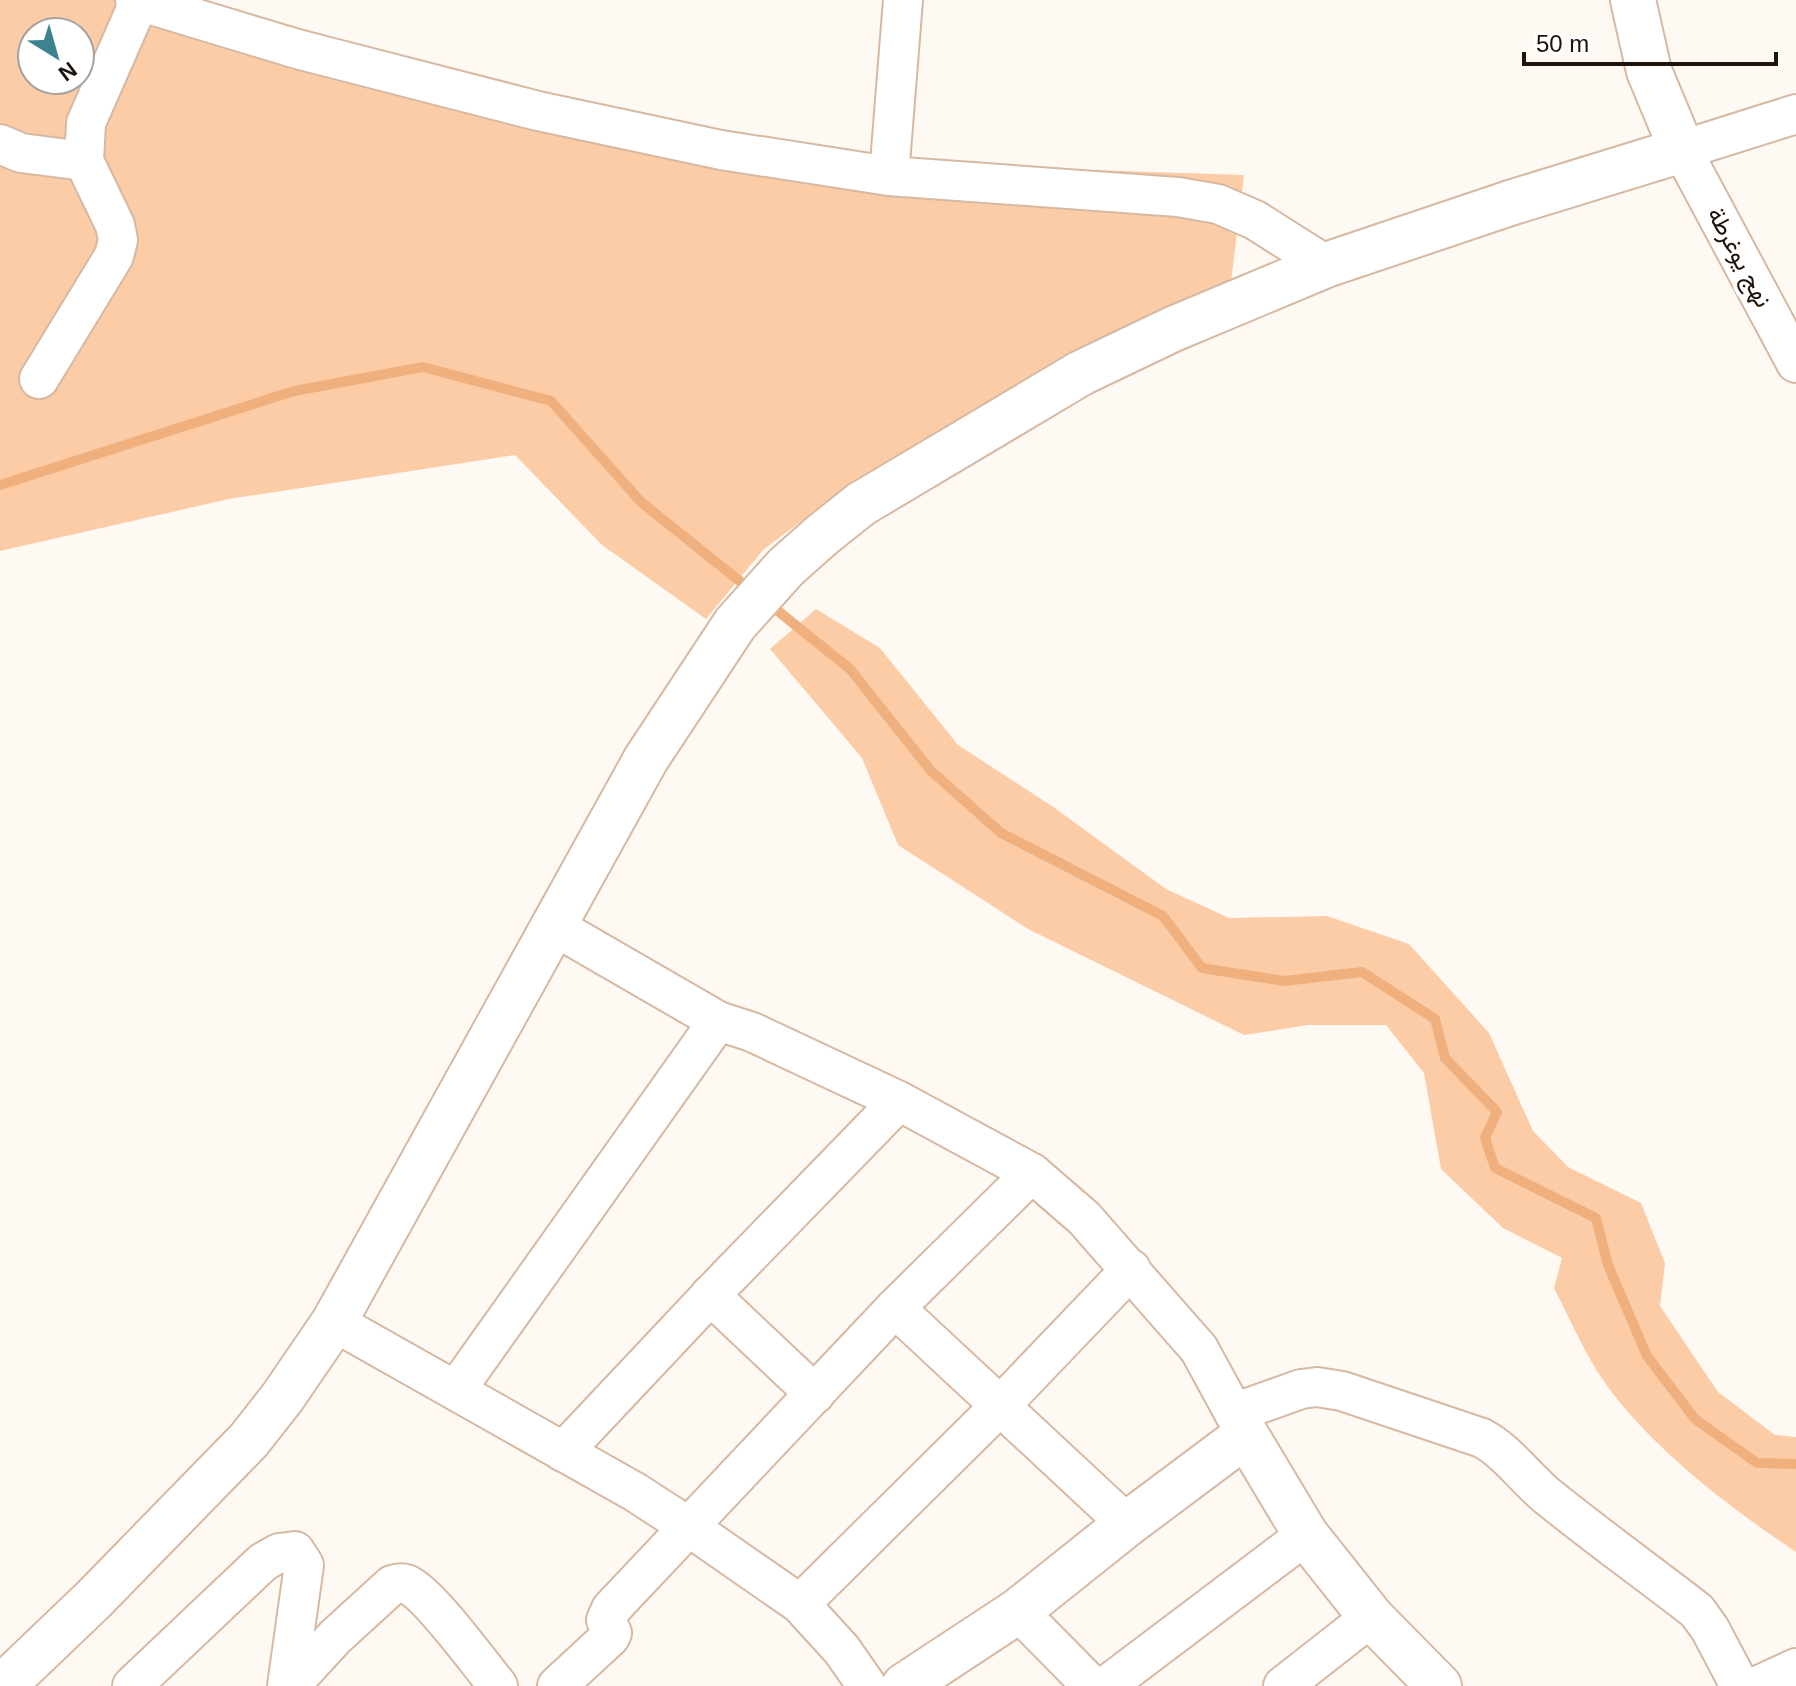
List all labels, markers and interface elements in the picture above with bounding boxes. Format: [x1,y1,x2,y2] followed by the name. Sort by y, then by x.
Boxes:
[16,16,96,96] north arrow
[1524,16,1776,66] scale bar
[1536,30,1589,57] text: 50 m
[54,57,82,86] text: N
[1699,202,1778,314] street label: نهج يوغرطة

